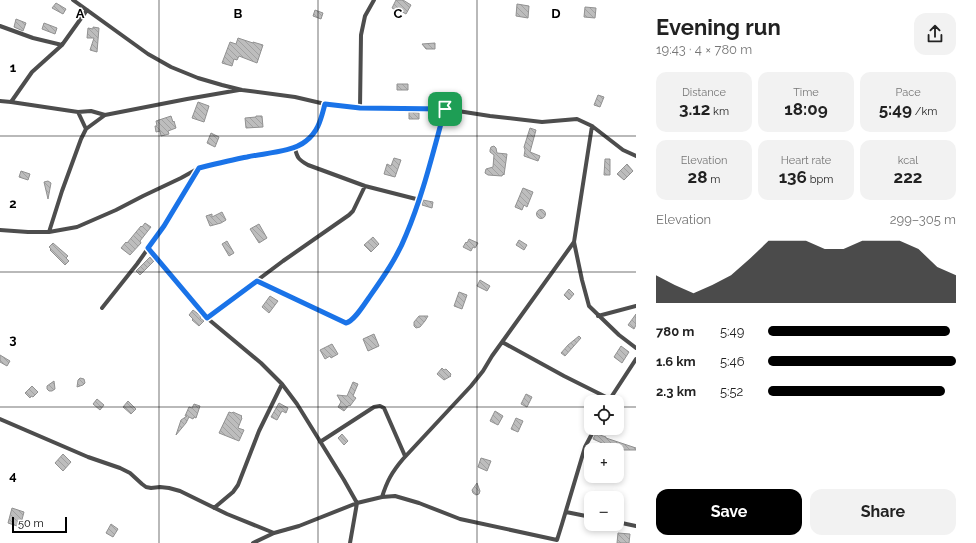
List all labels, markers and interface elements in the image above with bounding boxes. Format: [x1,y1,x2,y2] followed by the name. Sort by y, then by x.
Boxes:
[76,6,85,21] text: A
[234,6,243,21] text: B
[394,6,403,21] text: C
[551,6,561,21] text: D
[914,13,956,55] button: share
[656,14,781,40] text: Evening run
[656,42,752,57] text: 19:43 · 4 × 780 m
[10,60,17,75] text: 1
[682,86,726,99] text: Distance
[793,86,819,99] text: Time
[895,86,921,99] text: Pace
[428,92,462,126] pin
[434,98,456,120] icon: arrive
[679,99,710,119] text: 3.12
[784,99,828,119] text: 18:09
[879,99,912,119] text: 5:49
[710,105,729,118] text: km
[912,105,937,118] text: /km
[681,154,727,167] text: Elevation
[781,154,831,167] text: Heart rate
[898,154,918,167] text: kcal
[688,167,707,187] text: 28
[779,167,807,187] text: 136
[894,167,922,187] text: 222
[707,173,720,186] text: m
[807,173,833,186] text: bpm
[9,196,17,211] text: 2
[656,212,711,227] text: Elevation
[890,212,956,227] text: 299–305 m
[656,324,694,339] text: 780 m
[720,324,744,339] text: 5:49
[9,332,17,347] text: 3
[656,354,696,369] text: 1.6 km
[720,354,744,369] text: 5:46
[656,384,696,399] text: 2.3 km
[720,384,743,399] text: 5:52
[584,395,624,531] map controls
[584,395,624,435] button: locate
[584,443,624,483] button: +
[9,468,17,483] text: 4
[656,489,802,535] button: Save
[810,489,956,535] button: Share
[584,491,624,531] button: −
[12,515,67,534] scale bar
[18,517,44,530] text: 50 m

